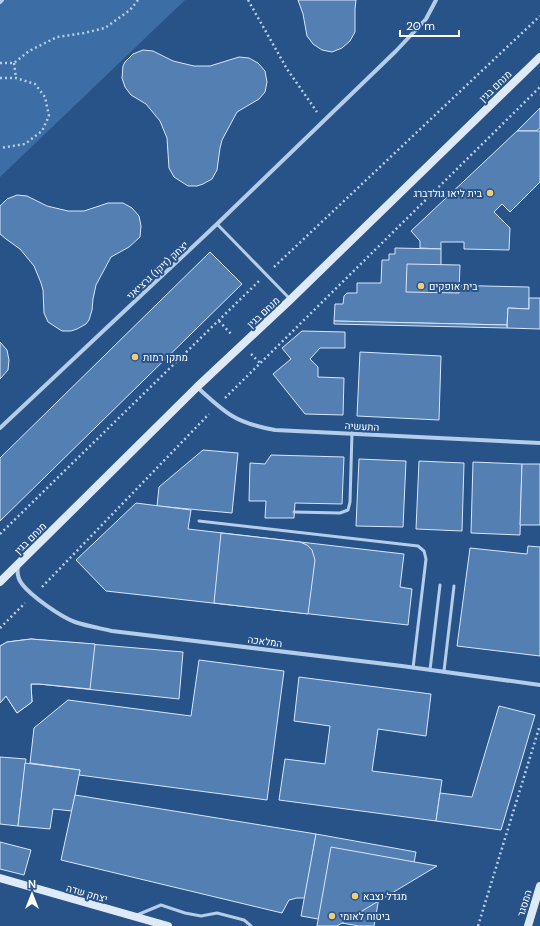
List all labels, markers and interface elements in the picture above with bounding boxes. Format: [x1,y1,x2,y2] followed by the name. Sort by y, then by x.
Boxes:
[400,12,459,38] scale bar
[406,18,435,34] text: 20 m
[476,68,514,105] street label: מנחם בגין
[413,187,483,200] place label: בית ליאו גולדברג
[485,188,495,198] marker: בית ליאו גולדברג
[124,238,191,302] street label: יצחק (זיקו) גרציאני
[429,280,478,293] place label: בית אופקים
[416,281,426,291] marker: בית אופקים
[244,294,282,331] street label: מנחם בגין
[143,351,188,364] place label: מתקן רמות
[130,352,140,362] marker: מתקן רמות
[344,419,380,434] street label: התעשיה
[12,520,49,557] street label: מנחם בגין
[247,633,283,650] street label: המלאכה
[12,874,52,914] north arrow
[28,877,36,891] text: N
[65,881,109,906] street label: יצחק שדה
[514,888,535,918] street label: המסגר
[363,890,407,903] place label: מגדל נצבא
[350,891,360,901] marker: מגדל נצבא
[340,910,391,923] place label: ביטוח לאומי
[327,911,337,921] marker: ביטוח לאומי

